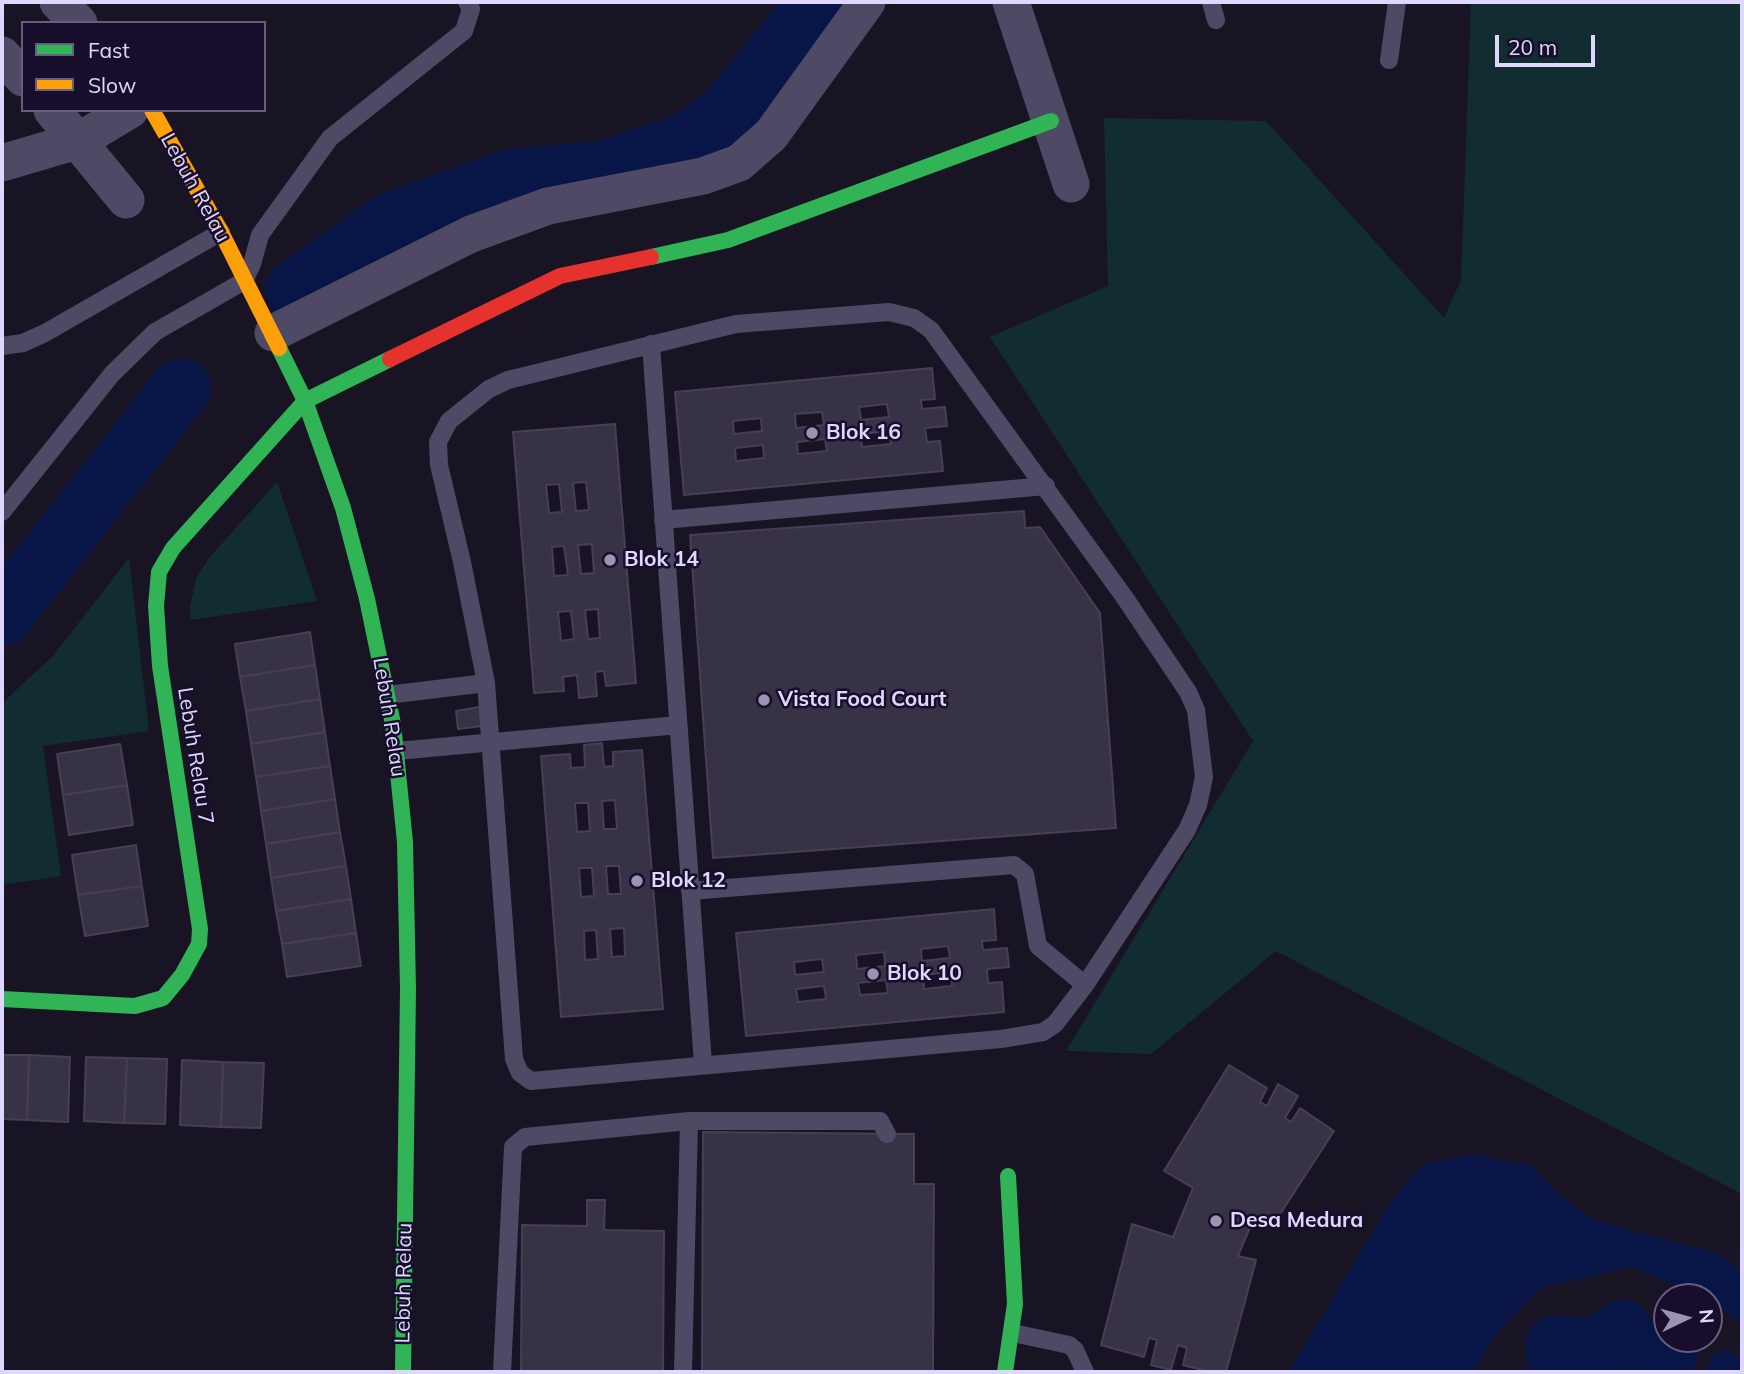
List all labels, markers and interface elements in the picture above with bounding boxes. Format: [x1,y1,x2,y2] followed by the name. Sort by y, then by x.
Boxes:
[21,21,266,112] legend
[1499,21,1599,65] scale bar
[1508,34,1557,60] text: 20 m
[88,37,130,63] text: Fast
[88,72,136,98] text: Slow
[155,129,235,247] street label: Lebuh Relau
[826,420,901,446] place label: Blok 16
[804,425,820,441] marker: Blok 16
[624,547,699,573] place label: Blok 14
[602,552,618,568] marker: Blok 14
[367,655,411,779] street label: Lebuh Relau
[172,685,218,827] street label: Lebuh Relau 7
[778,687,946,713] place label: Vista Food Court
[756,692,772,708] marker: Vista Food Court
[651,868,726,894] place label: Blok 12
[629,873,645,889] marker: Blok 12
[887,961,962,987] place label: Blok 10
[865,966,881,982] marker: Blok 10
[1230,1208,1363,1234] place label: Desa Medura
[1208,1213,1224,1229] marker: Desa Medura
[390,1222,418,1344] street label: Lebuh Relau
[1653,1283,1723,1353] north arrow
[1694,1308,1720,1325] text: N

